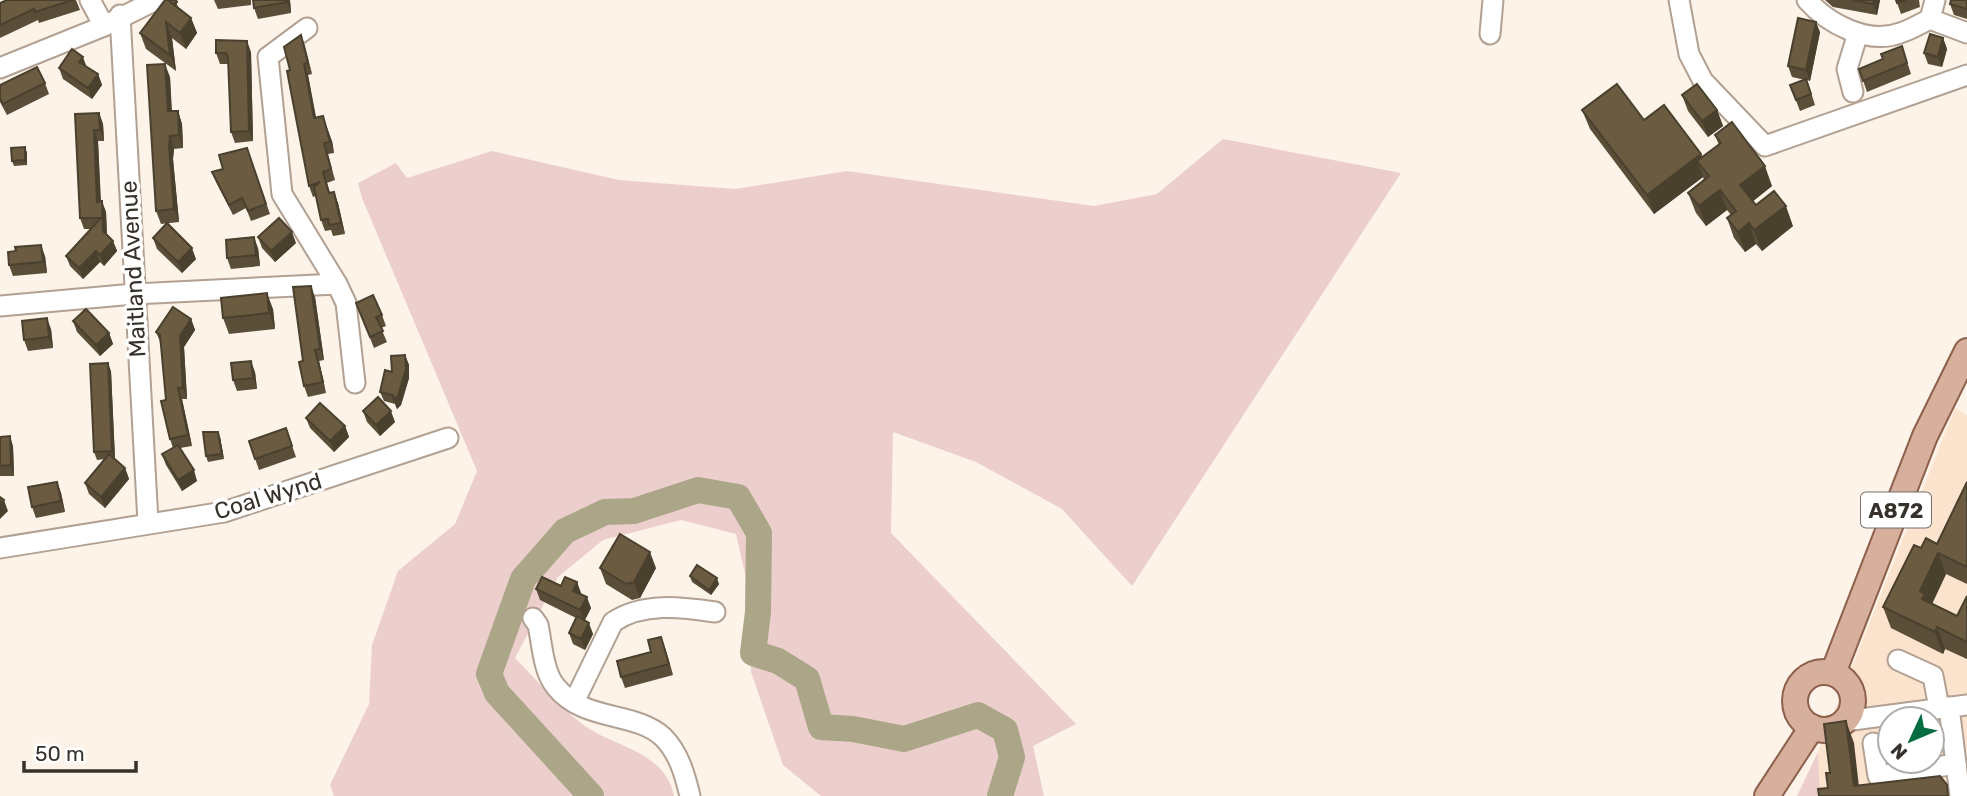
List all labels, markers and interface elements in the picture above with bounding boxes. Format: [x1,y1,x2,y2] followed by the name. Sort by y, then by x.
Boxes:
[114,180,152,358] street label: Maitland Avenue
[211,466,325,526] street label: Coal Wynd
[1861,492,1931,528] road number: A872
[1876,705,1946,775] north arrow
[24,730,136,774] scale bar
[1886,739,1912,764] text: N
[35,741,85,766] text: 50 m

